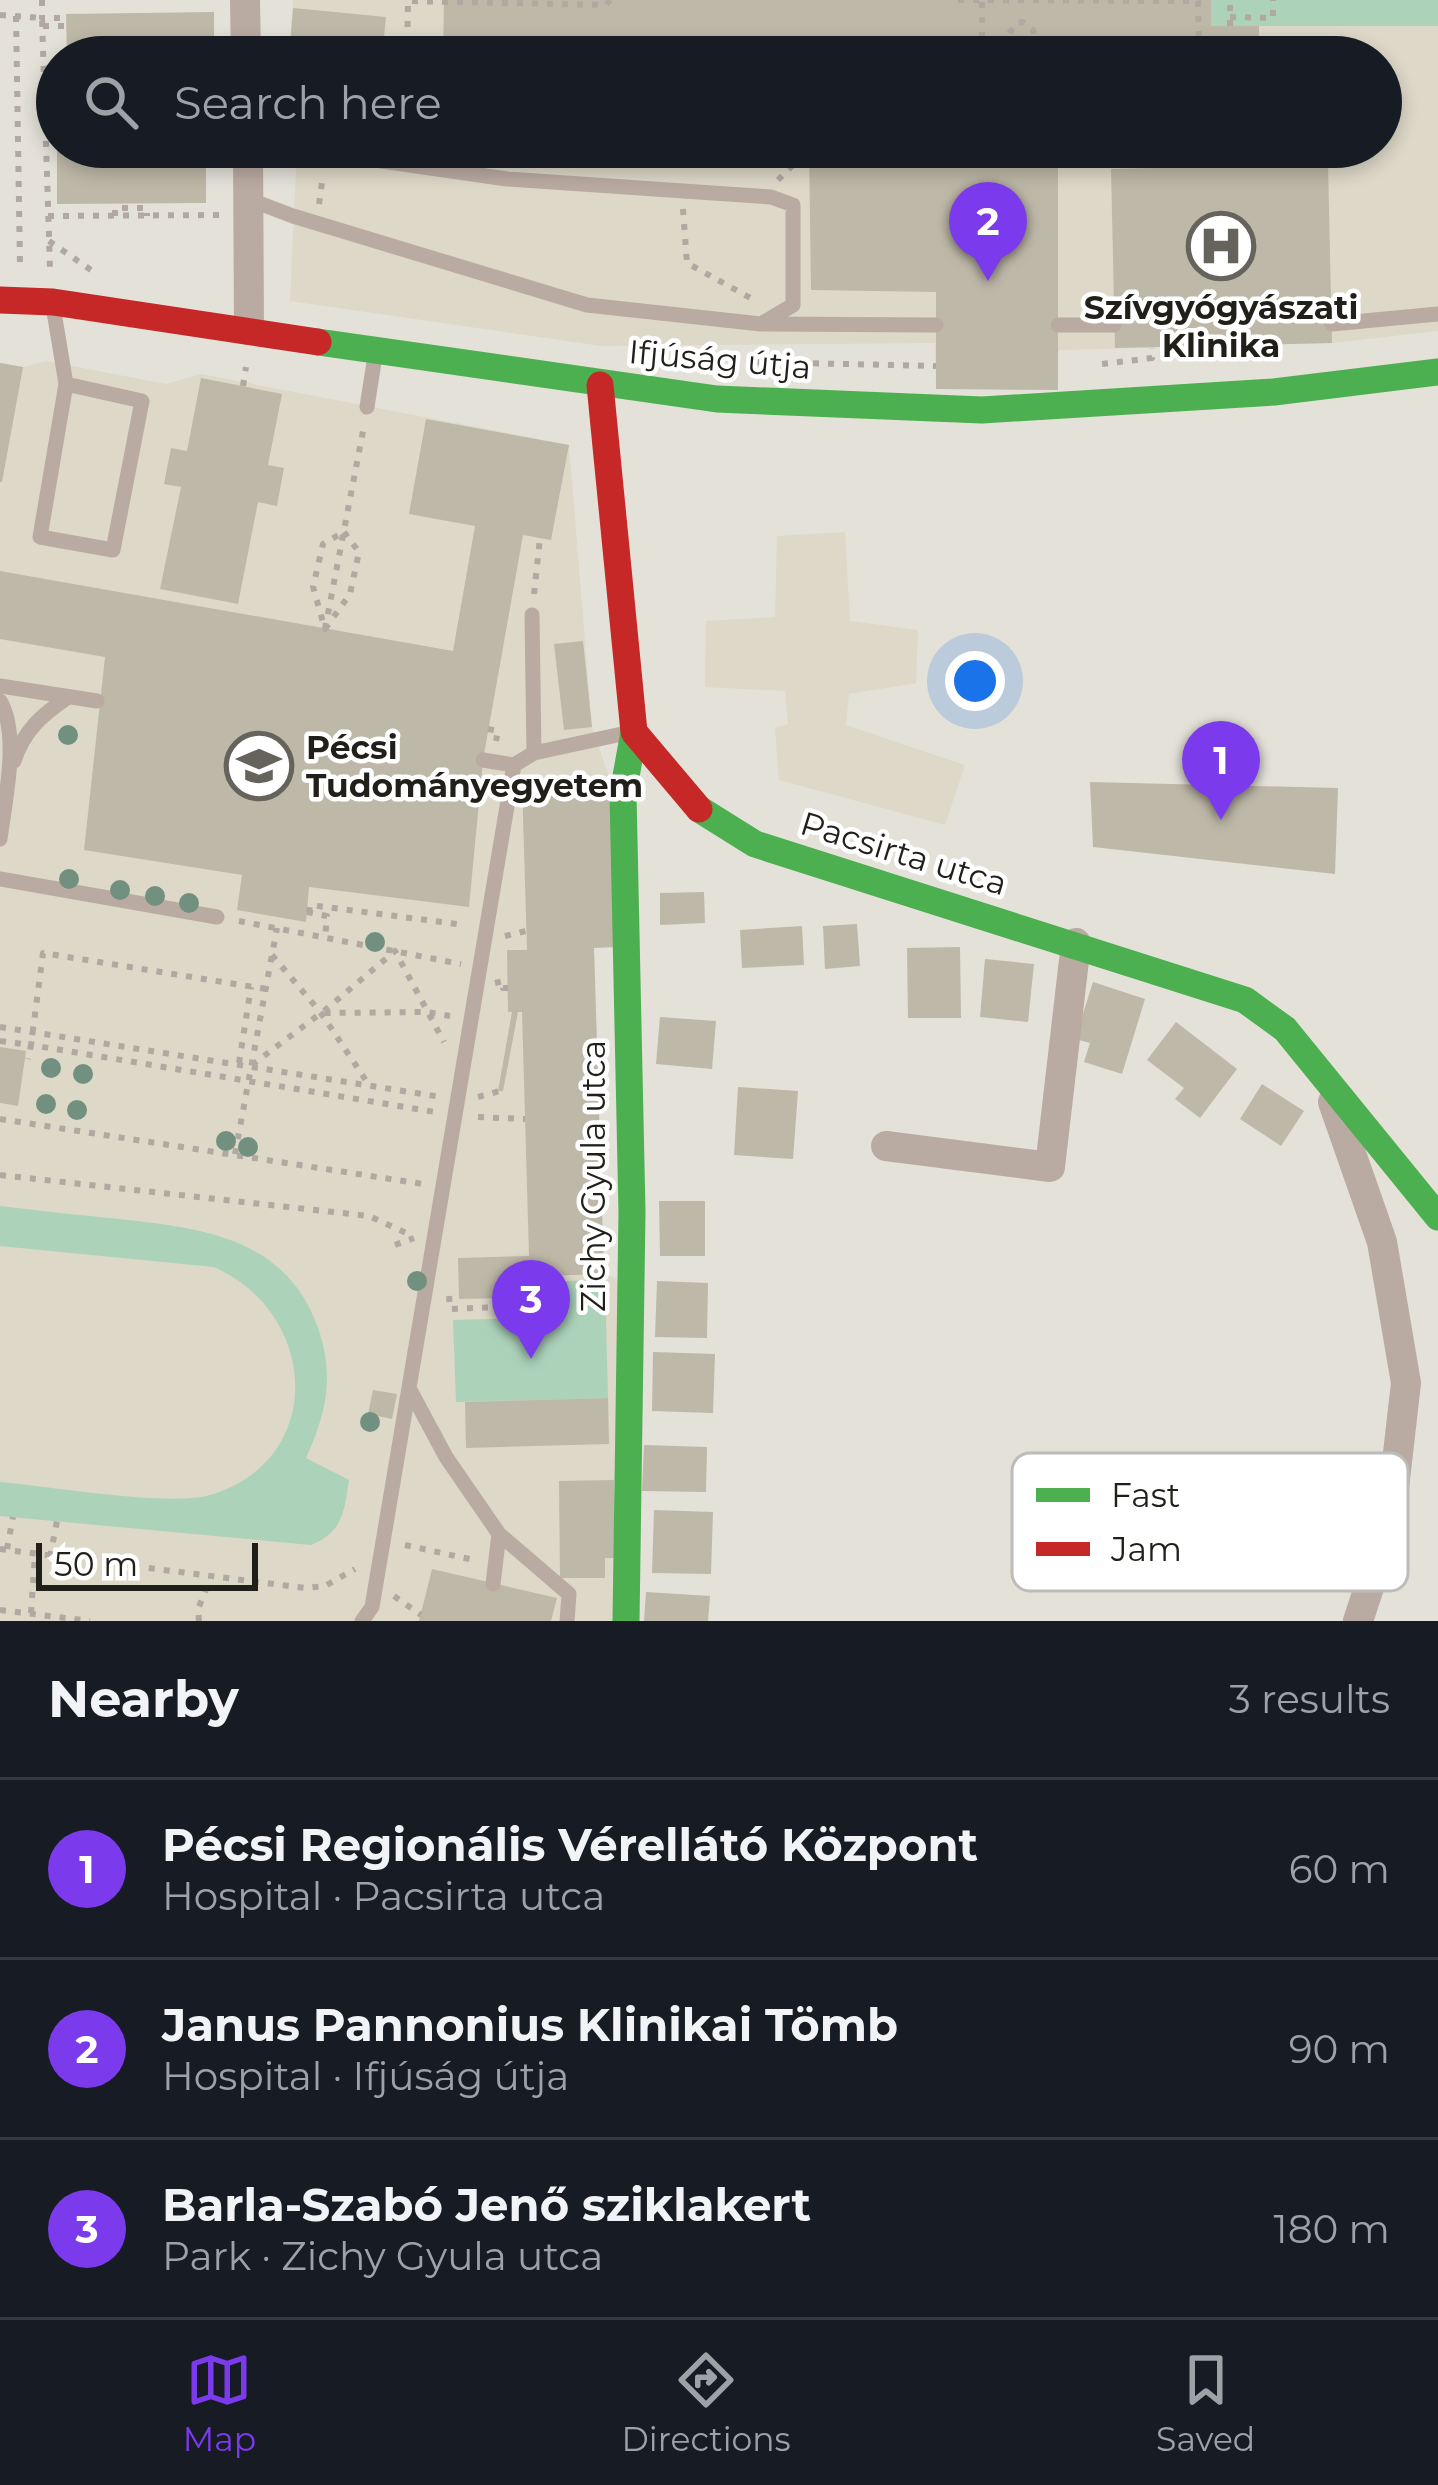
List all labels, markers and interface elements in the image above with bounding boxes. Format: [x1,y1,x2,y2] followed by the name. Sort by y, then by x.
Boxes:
[36,36,1402,168] search box
[78,69,144,135] icon: search
[174,75,442,130] text: Search here
[949,182,1027,281] pin: 2
[1186,211,1256,281] hospital icon: Szívgyógyászati Klinika
[1084,287,1358,365] place label: Szívgyógyászati Klinika
[627,331,813,387] street label: Ifjúság útja
[945,651,1005,711] your location
[1182,721,1260,820] pin: 1
[306,727,643,805] place label: Pécsi Tudományegyetem
[224,731,294,801] school or university icon: Pécsi Tudományegyetem
[796,803,1012,903] street label: Pacsirta utca
[573,1040,613,1312] street label: Zichy Gyula utca
[492,1260,570,1359] pin: 3
[1012,1453,1408,1591] legend
[1111,1475,1180,1515] text: Fast
[1110,1529,1182,1569] text: Jam
[36,1537,258,1590] scale bar
[54,1544,138,1584] text: 50 m
[48,1668,239,1730] text: Nearby
[1229,1675,1390,1723] text: 3 results
[162,1817,978,1872] text: Pécsi Regionális Vérellátó Központ
[79,1845,95,1893] text: 1
[1289,1845,1390,1893] text: 60 m
[162,1872,605,1920] text: Hospital · Pacsirta utca
[162,1997,898,2052] text: Janus Pannonius Klinikai Tömb
[75,2025,99,2073] text: 2
[1289,2025,1390,2073] text: 90 m
[162,2052,569,2100] text: Hospital · Ifjúság útja
[162,2177,811,2232] text: Barla-Szabó Jenő sziklakert
[75,2205,99,2253] text: 3
[1274,2205,1390,2253] text: 180 m
[162,2232,603,2280] text: Park · Zichy Gyula utca
[183,2347,256,2459] tab: Map
[622,2347,791,2459] tab: Directions
[1156,2347,1255,2459] tab: Saved

